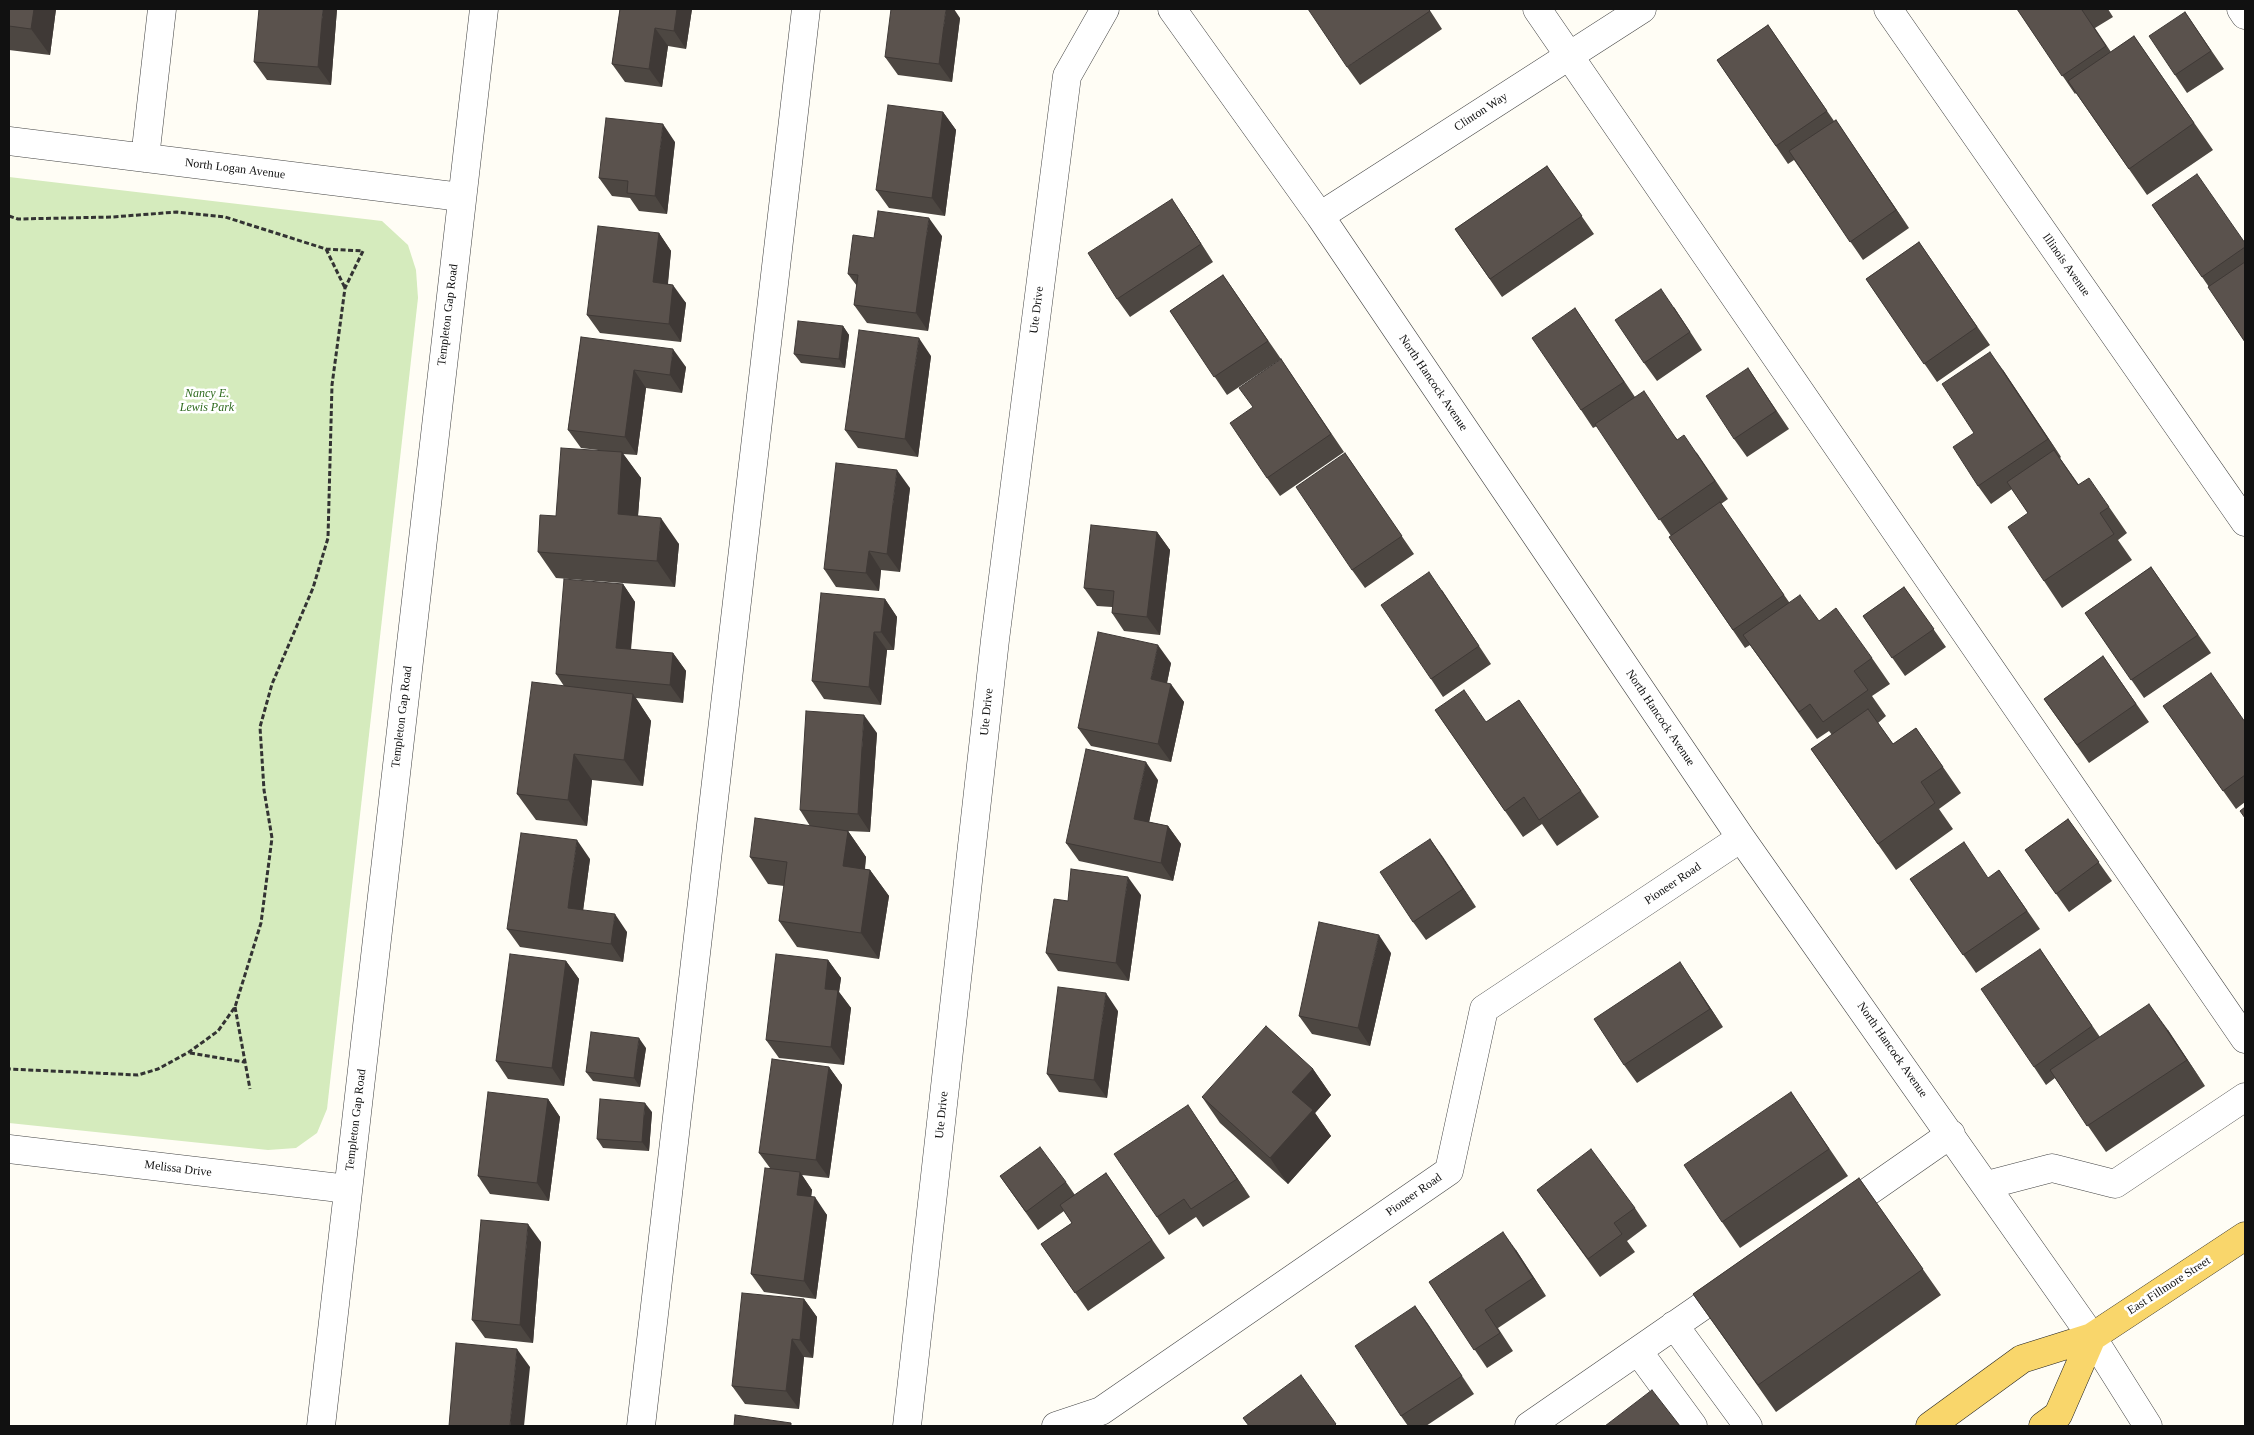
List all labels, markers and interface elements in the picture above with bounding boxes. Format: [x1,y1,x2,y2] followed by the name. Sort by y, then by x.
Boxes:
[1452,89,1510,135] street label: Clinton Way
[184,156,286,182] street label: North Logan Avenue
[2039,231,2093,299] street label: Illinois Avenue
[435,263,461,367] street label: Templeton Gap Road
[1027,285,1047,335] street label: Ute Drive
[1395,332,1471,434] street label: North Hancock Avenue
[180,387,234,415] park label: Nancy E. Lewis Park
[389,665,415,769] street label: Templeton Gap Road
[1622,667,1698,769] street label: North Hancock Avenue
[977,688,997,736] street label: Ute Drive
[1642,860,1704,908] street label: Pioneer Road
[1854,1000,1930,1100] street label: North Hancock Avenue
[343,1068,369,1172] street label: Templeton Gap Road
[932,1091,952,1139] street label: Ute Drive
[144,1158,212,1180] street label: Melissa Drive
[1383,1170,1445,1220] street label: Pioneer Road
[2125,1254,2213,1318] street label: East Fillmore Street

